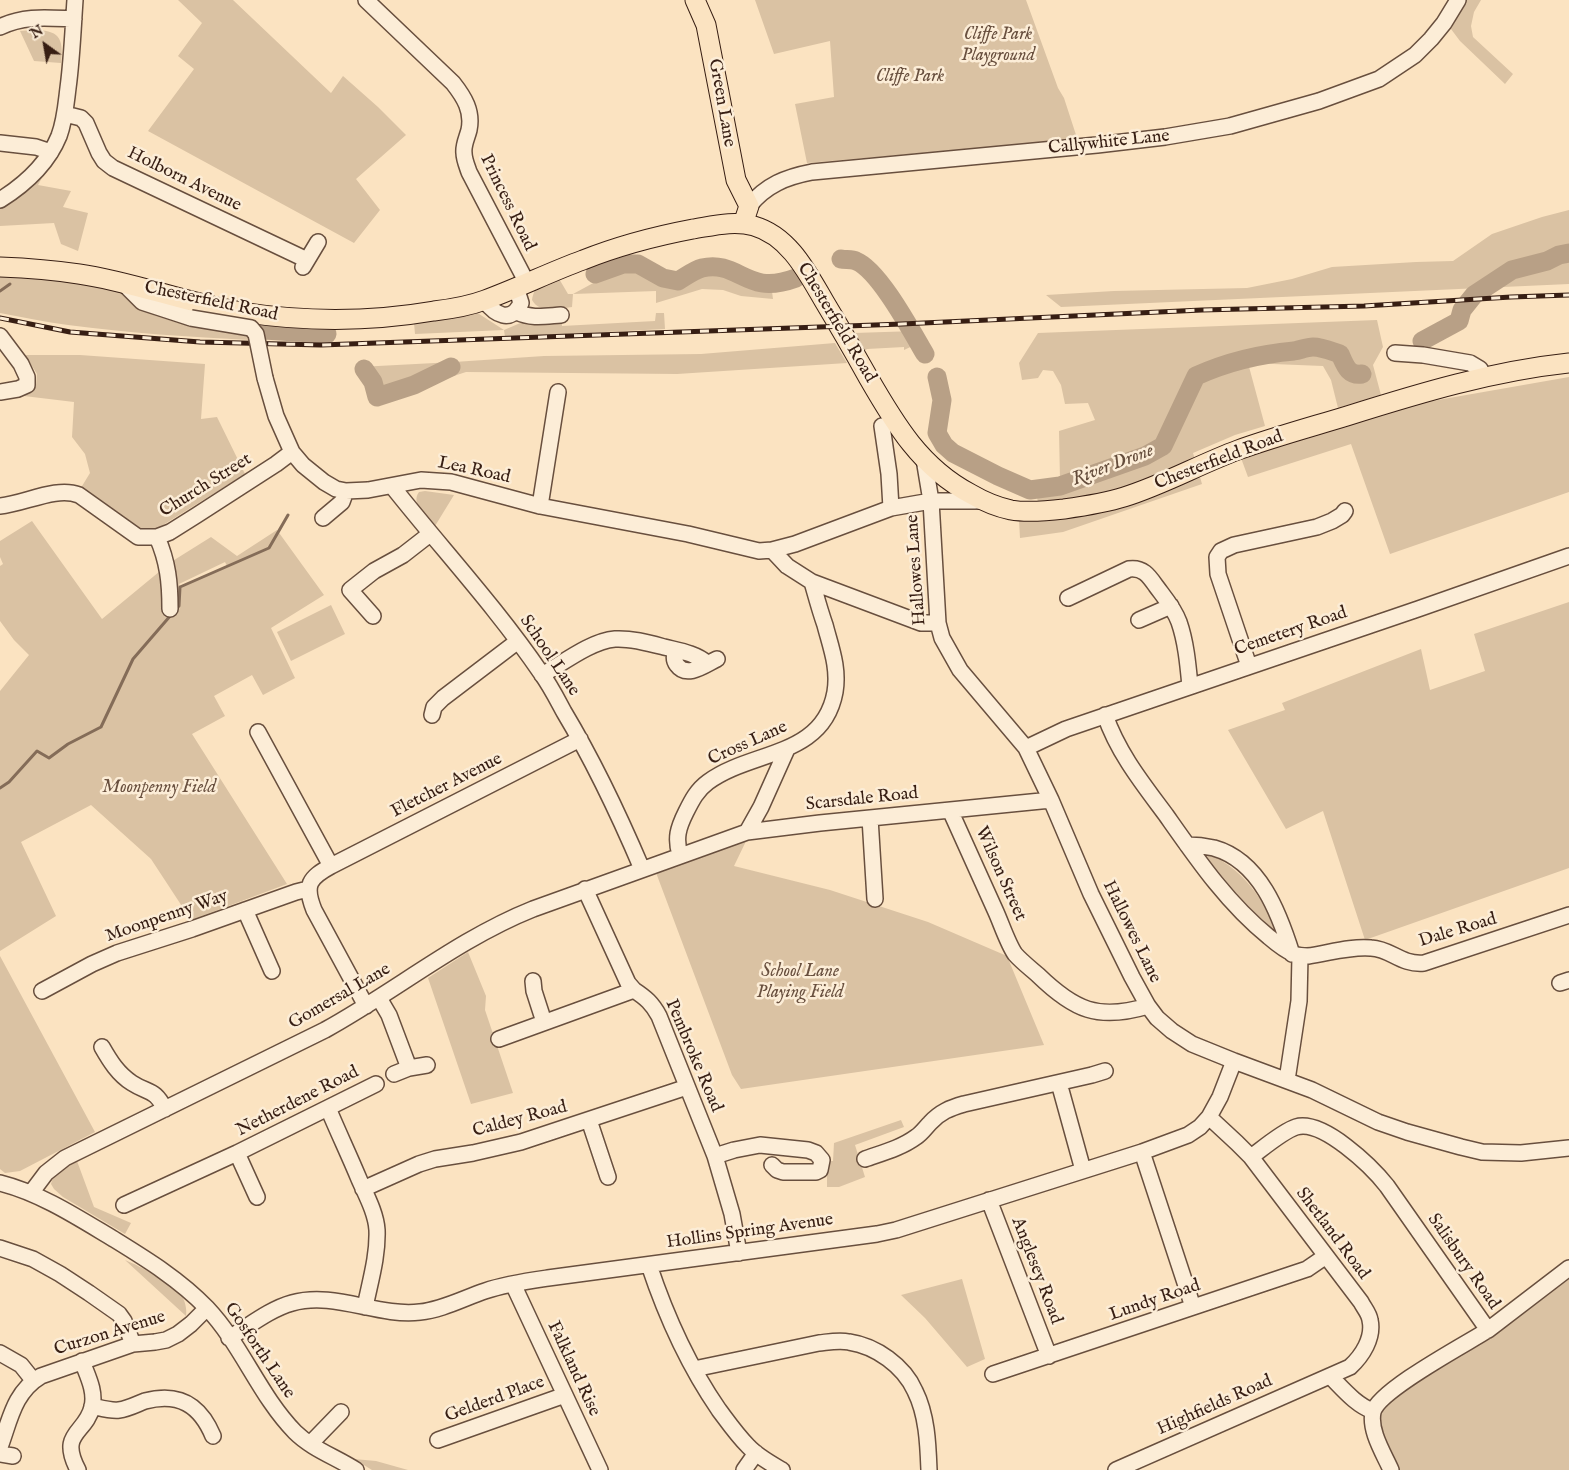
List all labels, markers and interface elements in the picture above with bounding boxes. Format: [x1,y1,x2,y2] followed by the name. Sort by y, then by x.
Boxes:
[20,20,70,70] north arrow
[27,21,47,43] text: N
[961,24,1035,66] park label: Cliffe Park Playground
[703,57,739,149] street label: Green Lane
[876,66,944,88] park label: Cliffe Park
[1047,126,1171,160] street label: Callywhite Lane
[123,143,245,217] street label: Holborn Avenue
[474,151,540,255] street label: Princess Road
[792,259,880,387] street label: Chesterfield Road
[142,277,280,327] street label: Chesterfield Road
[1152,427,1286,495] street label: Chesterfield Road
[1069,440,1157,492] water label: River Drone
[156,449,256,523] street label: Church Street
[436,453,512,489] street label: Lea Road
[902,514,932,626] street label: Hallowes Lane
[1232,603,1350,661] street label: Cemetery Road
[514,611,584,701] street label: School Lane
[705,717,791,771] street label: Cross Lane
[388,749,506,823] street label: Fletcher Avenue
[102,777,216,799] park label: Moonpenny Field
[805,783,919,817] street label: Scarsdale Road
[970,823,1030,925] street label: Wilson Street
[1097,877,1165,987] street label: Hallowes Lane
[103,886,231,948] street label: Moonpenny Way
[1417,909,1499,953] street label: Dale Road
[285,959,395,1035] street label: Gomersal Lane
[756,961,844,1004] park label: School Lane Playing Field
[660,996,726,1116] street label: Pembroke Road
[233,1062,363,1142] street label: Netherdene Road
[470,1097,570,1143] street label: Caldey Road
[1290,1184,1374,1284] street label: Shetland Road
[665,1210,835,1254] street label: Hollins Spring Avenue
[1422,1210,1504,1314] street label: Salisbury Road
[1006,1215,1066,1327] street label: Anglesey Road
[1107,1275,1203,1327] street label: Lundy Road
[219,1299,299,1403] street label: Gosforth Lane
[52,1307,168,1361] street label: Curzon Avenue
[542,1318,604,1420] street label: Falkland Rise
[1154,1371,1276,1441] street label: Highfields Road
[442,1372,548,1428] street label: Gelderd Place

